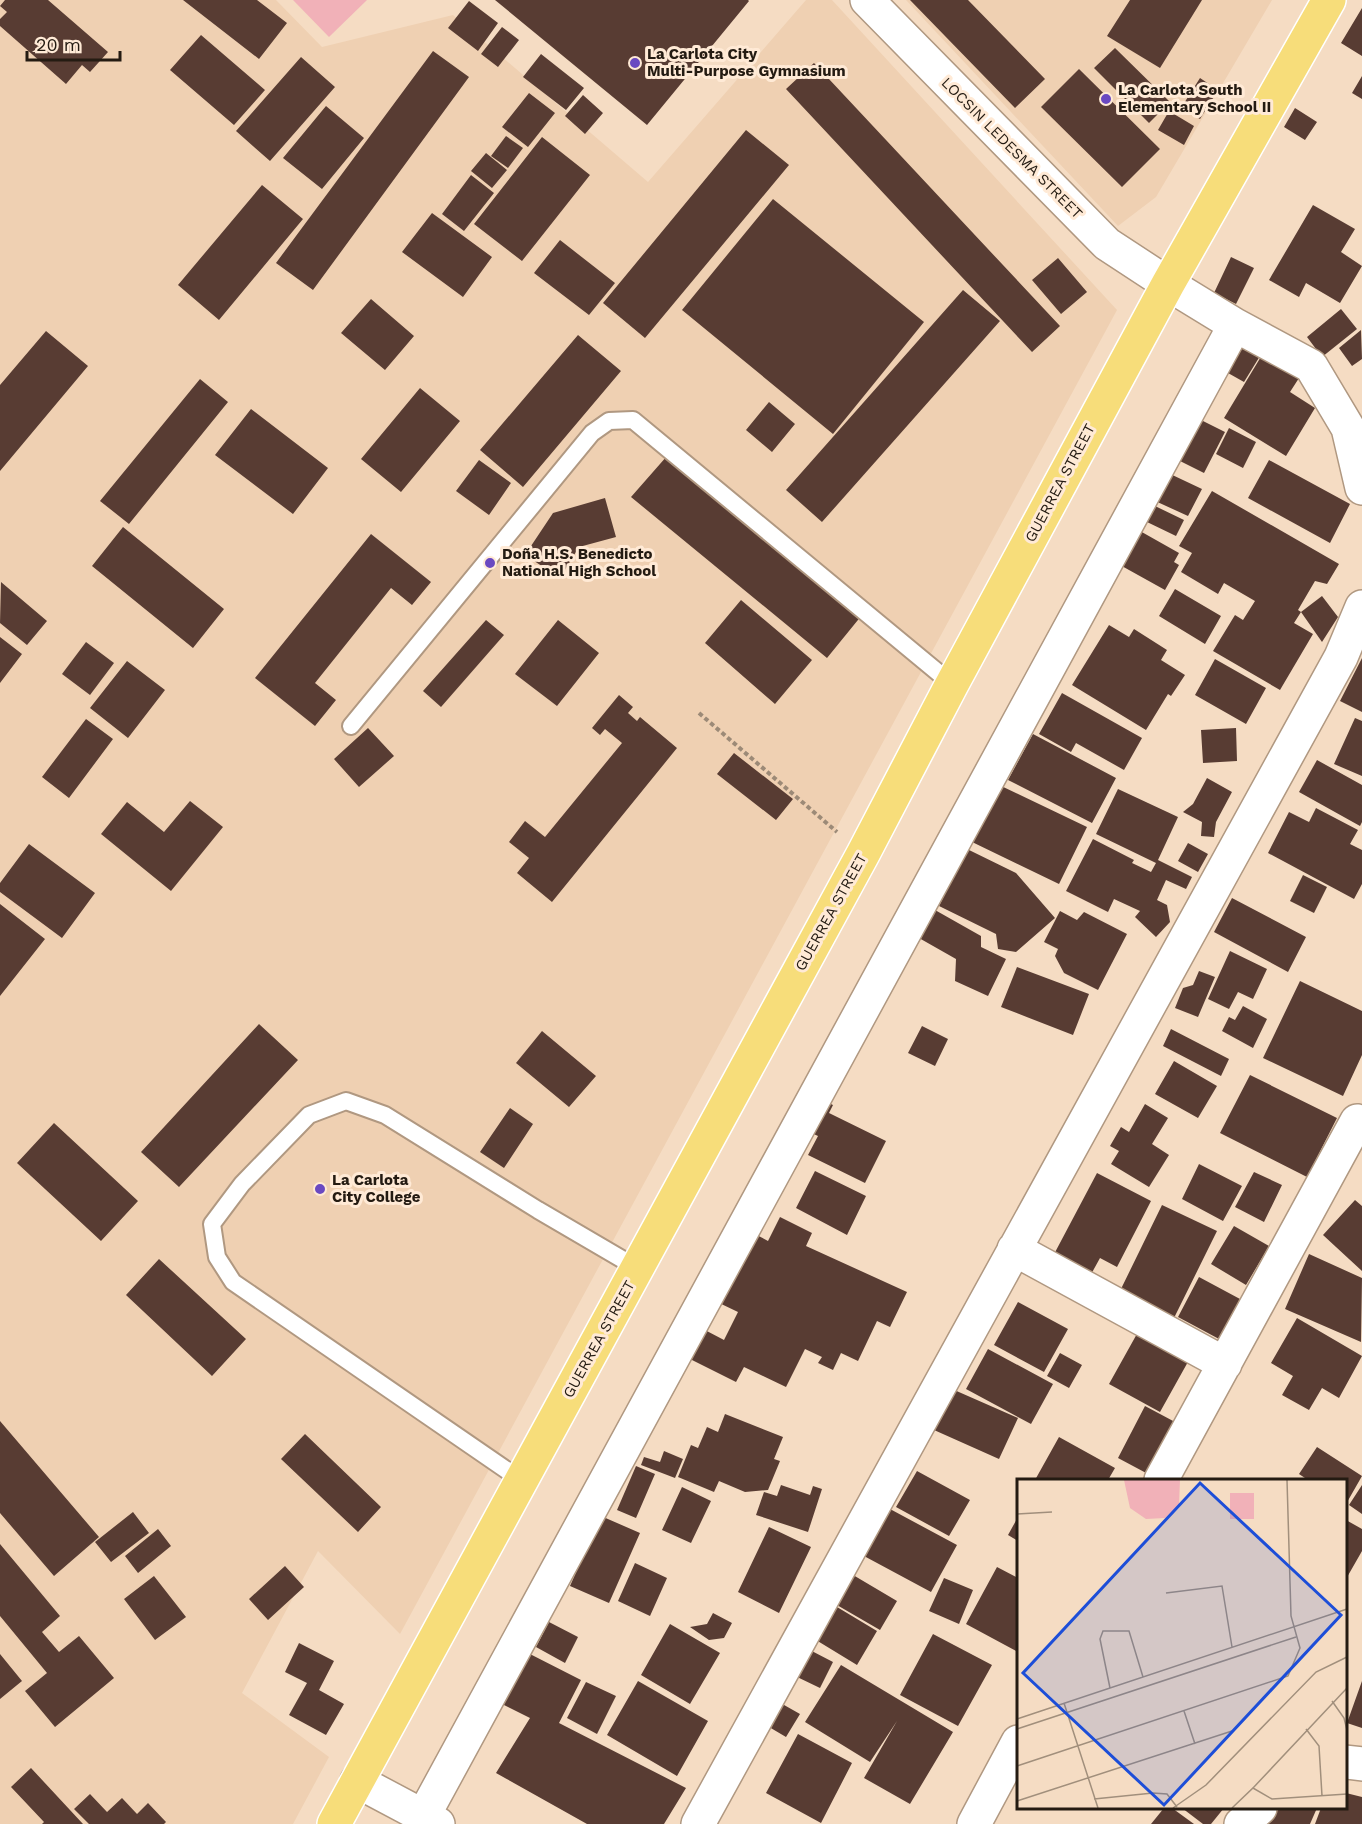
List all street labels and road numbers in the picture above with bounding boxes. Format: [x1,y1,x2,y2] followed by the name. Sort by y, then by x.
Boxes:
[938,74,1086,222] street label: LOCSIN LEDESMA STREET
[1021,421,1099,545] street label: GUERREA STREET
[791,850,871,974] street label: GUERREA STREET
[559,1277,639,1401] street label: GUERREA STREET

